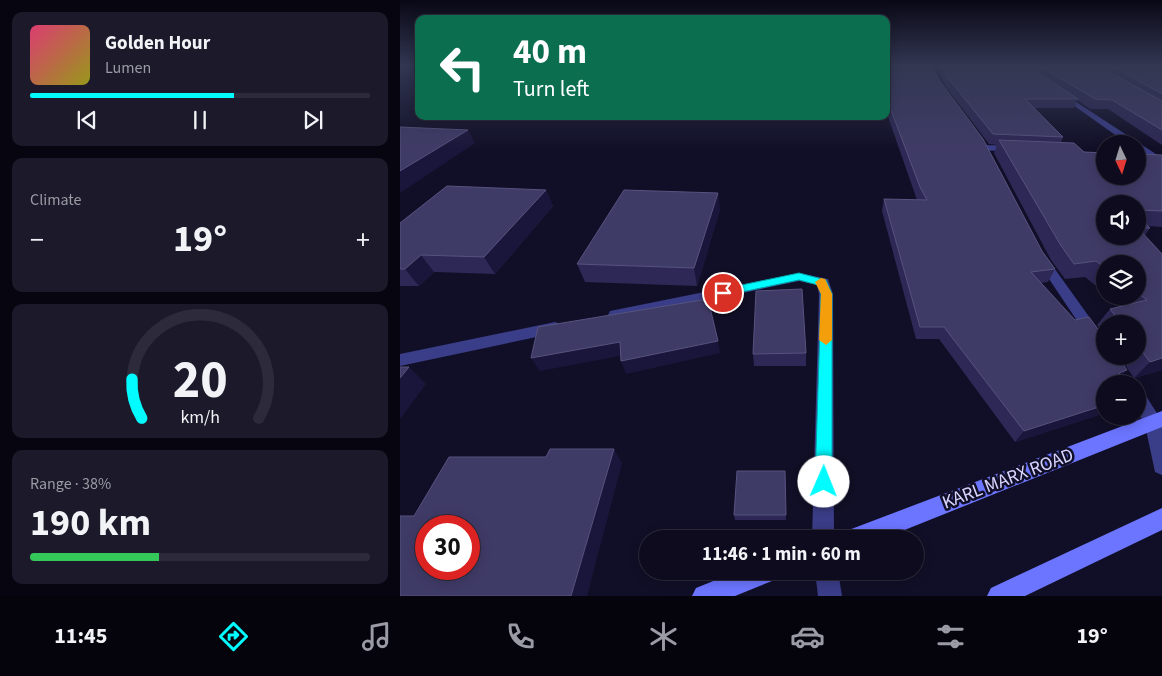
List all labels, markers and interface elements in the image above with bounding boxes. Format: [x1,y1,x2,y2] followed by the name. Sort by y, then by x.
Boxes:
[513,27,587,77] text: 40 m
[105,30,210,57] text: Golden Hour
[430,35,495,100] icon: left
[105,57,151,79] text: Lumen
[513,73,589,105] text: Turn left
[73,106,101,134] icon: previous
[186,106,214,134] icon: pause
[299,106,327,134] icon: next
[1096,135,1146,185] north arrow
[1096,135,1146,425] map controls
[30,189,81,211] text: Climate
[1096,195,1146,245] button: sound
[173,212,227,266] text: 19°
[30,220,44,260] text: −
[356,220,370,260] text: +
[1096,255,1146,305] button: layers
[702,272,744,314] pin
[709,279,737,307] icon: arrive
[1096,315,1146,365] button: +
[173,344,227,418] text: 20
[1096,375,1146,425] button: −
[180,405,220,430] text: km/h
[938,442,1078,516] street label: KARL MARX ROAD
[797,455,849,507] position arrow
[30,473,111,495] text: Range · 38%
[30,496,151,550] text: 190 km
[415,515,480,580] speed limit sign: 30
[702,541,861,568] text: 11:46 · 1 min · 60 m
[216,619,251,654] icon: directions
[359,619,394,654] icon: music
[503,619,538,654] icon: phone
[646,619,681,654] icon: climate
[790,619,825,654] icon: car
[933,619,968,654] icon: filters
[54,620,107,652] text: 11:45
[1076,620,1108,652] text: 19°

